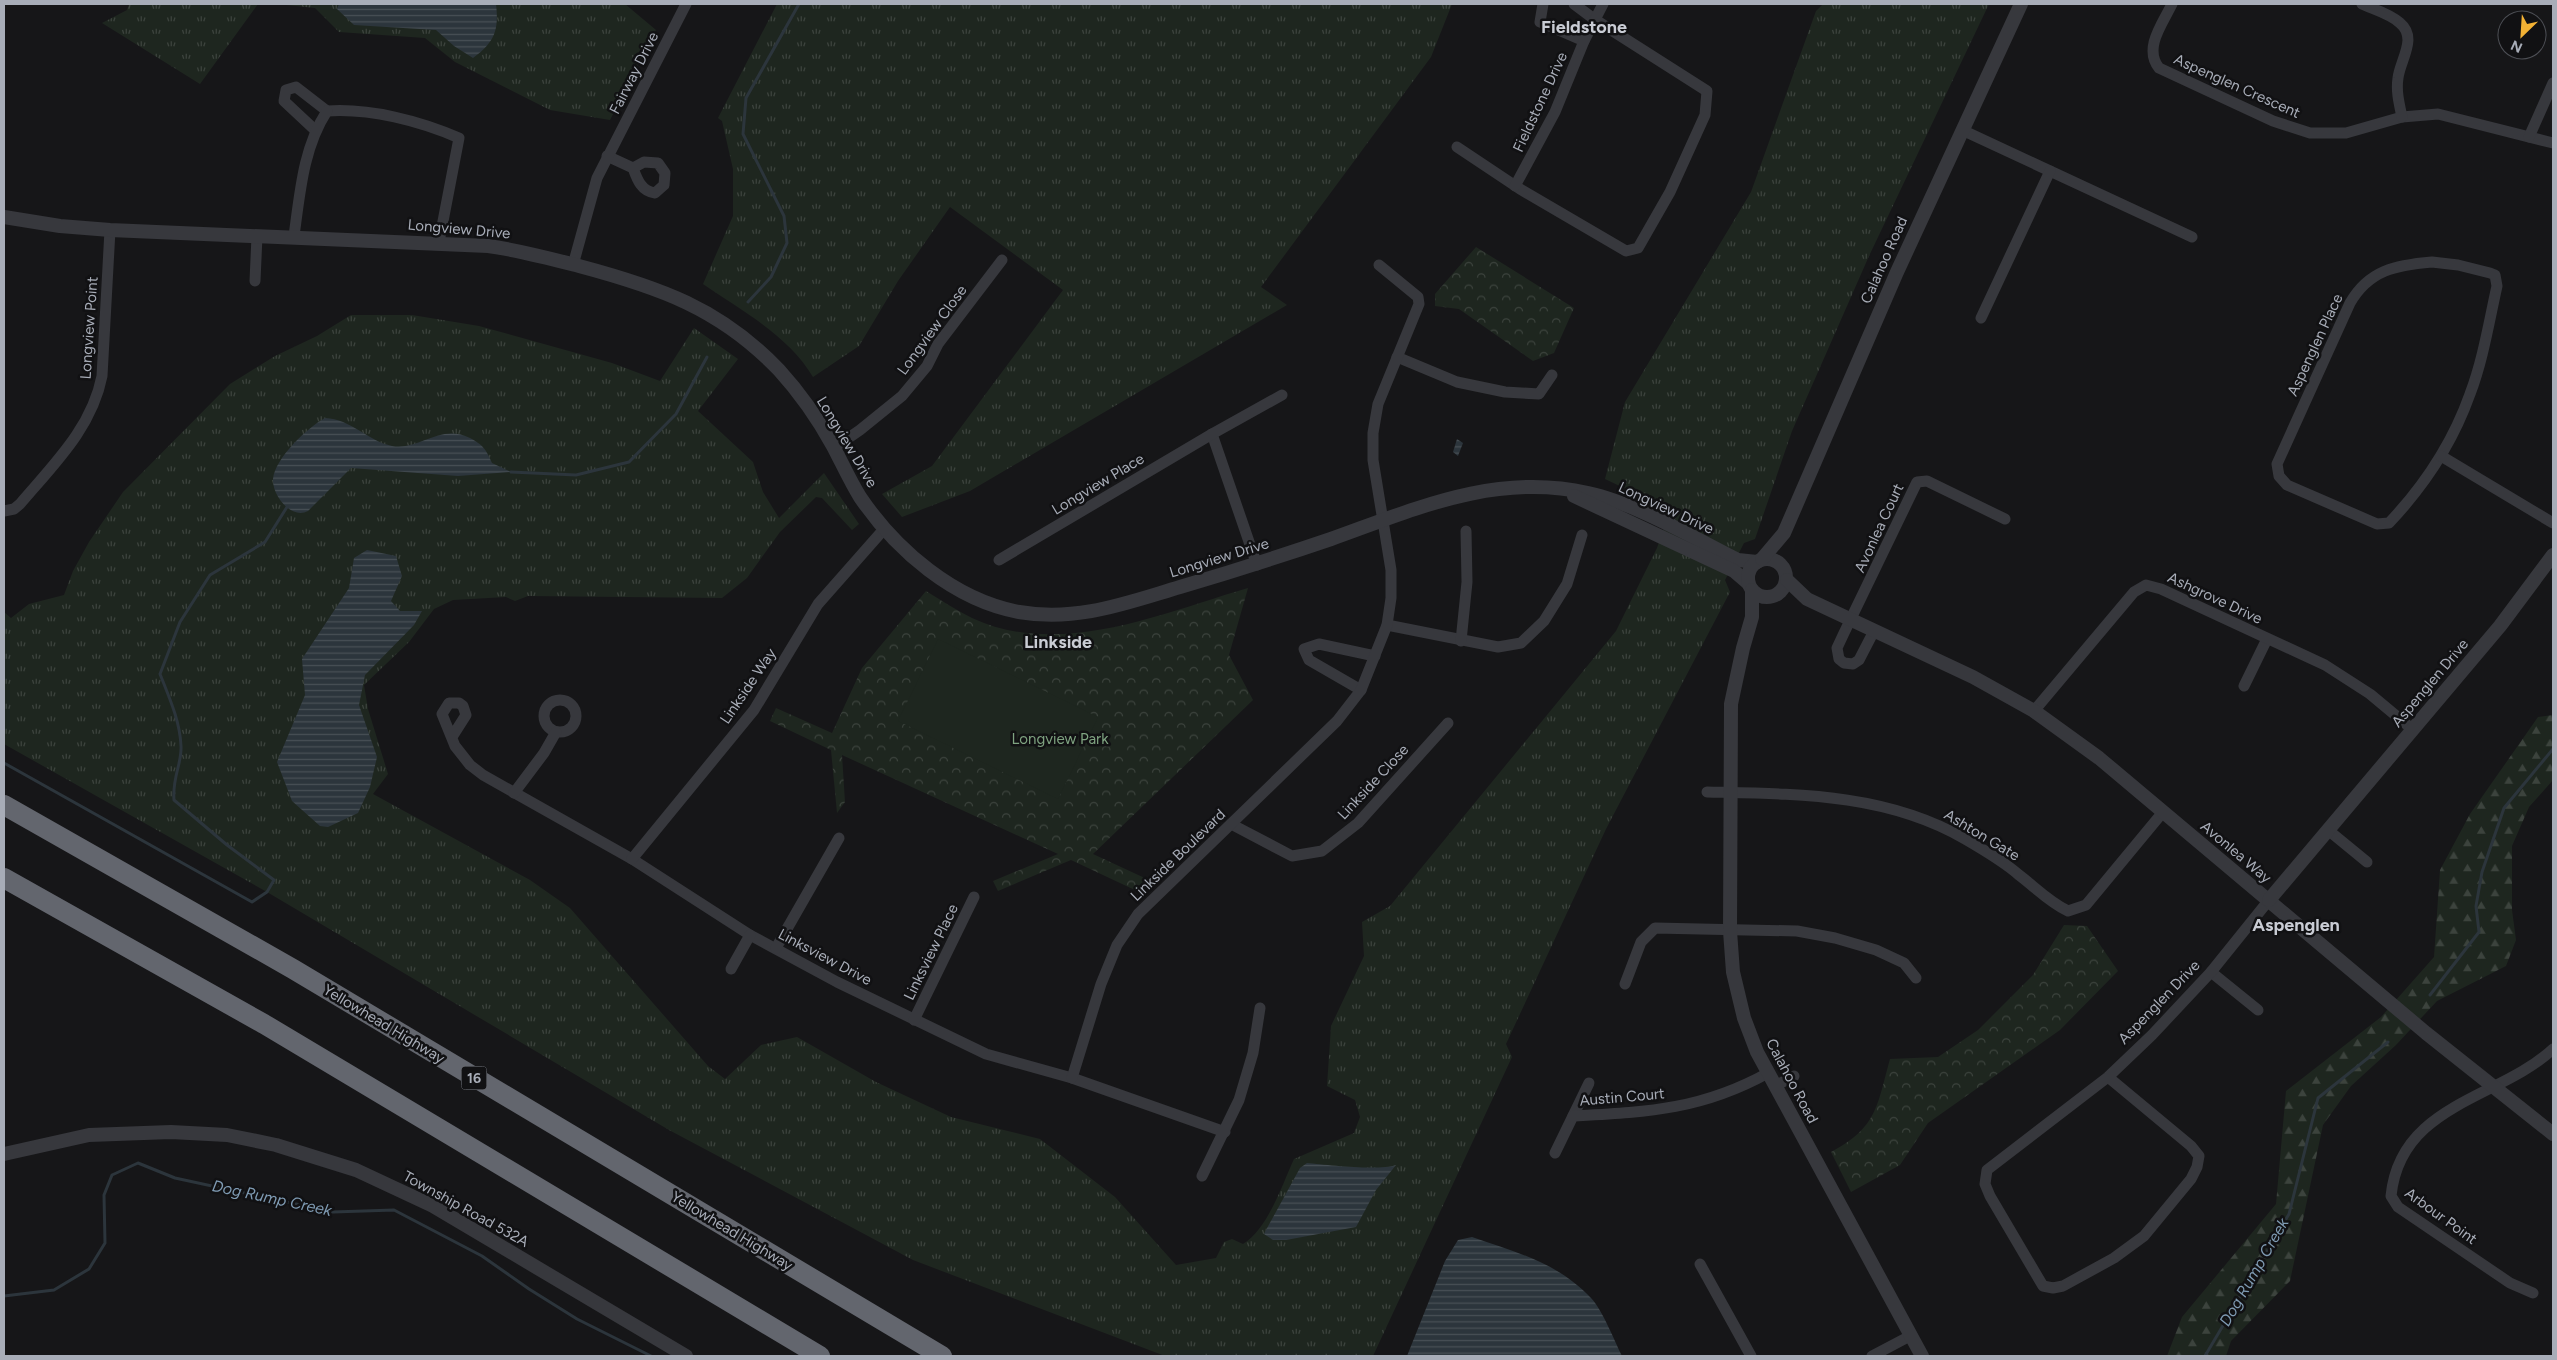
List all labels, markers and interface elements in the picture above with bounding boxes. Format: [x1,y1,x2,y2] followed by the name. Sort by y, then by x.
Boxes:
[2497,10,2547,60] north arrow
[1541,16,1627,38] district label: Fieldstone
[606,29,662,117] street label: Fairway Drive
[2508,36,2525,56] text: N
[1509,49,1571,155] street label: Fieldstone Drive
[2171,50,2303,122] street label: Aspenglen Crescent
[1857,214,1911,306] street label: Calahoo Road
[407,216,511,242] street label: Longview Drive
[76,276,102,380] street label: Longview Point
[893,282,971,378] street label: Longview Close
[2283,291,2347,399] street label: Aspenglen Place
[813,393,881,491] street label: Longview Drive
[1049,449,1147,519] street label: Longview Place
[1615,478,1717,538] street label: Longview Drive
[1851,480,1908,575] street label: Avonlea Court
[1167,534,1271,582] street label: Longview Drive
[2165,568,2265,628] street label: Ashgrove Drive
[1024,631,1092,653] district label: Linkside
[2388,635,2472,731] street label: Aspenglen Drive
[716,645,780,727] street label: Linkside Way
[1012,730,1109,748] park label: Longview Park
[1334,741,1412,823] street label: Linkside Close
[1127,805,1229,905] street label: Linkside Boulevard
[1941,805,2023,865] street label: Ashton Gate
[2197,817,2275,887] street label: Avonlea Way
[900,901,962,1003] street label: Linksview Place
[2252,914,2340,936] district label: Aspenglen
[775,925,875,989] street label: Linksview Drive
[2114,956,2204,1048] street label: Aspenglen Drive
[320,981,448,1067] street label: Yellowhead Highway
[1762,1036,1822,1126] street label: Calahoo Road
[462,1066,486,1090] road number: 16
[1579,1084,1666,1110] street label: Austin Court
[400,1167,532,1251] street label: Township Road 532A
[210,1176,335,1220] water label: Dog Rump Creek
[2401,1184,2481,1248] street label: Arbour Point
[668,1188,796,1274] street label: Yellowhead Highway
[2215,1213,2293,1330] water label: Dog Rump Creek

